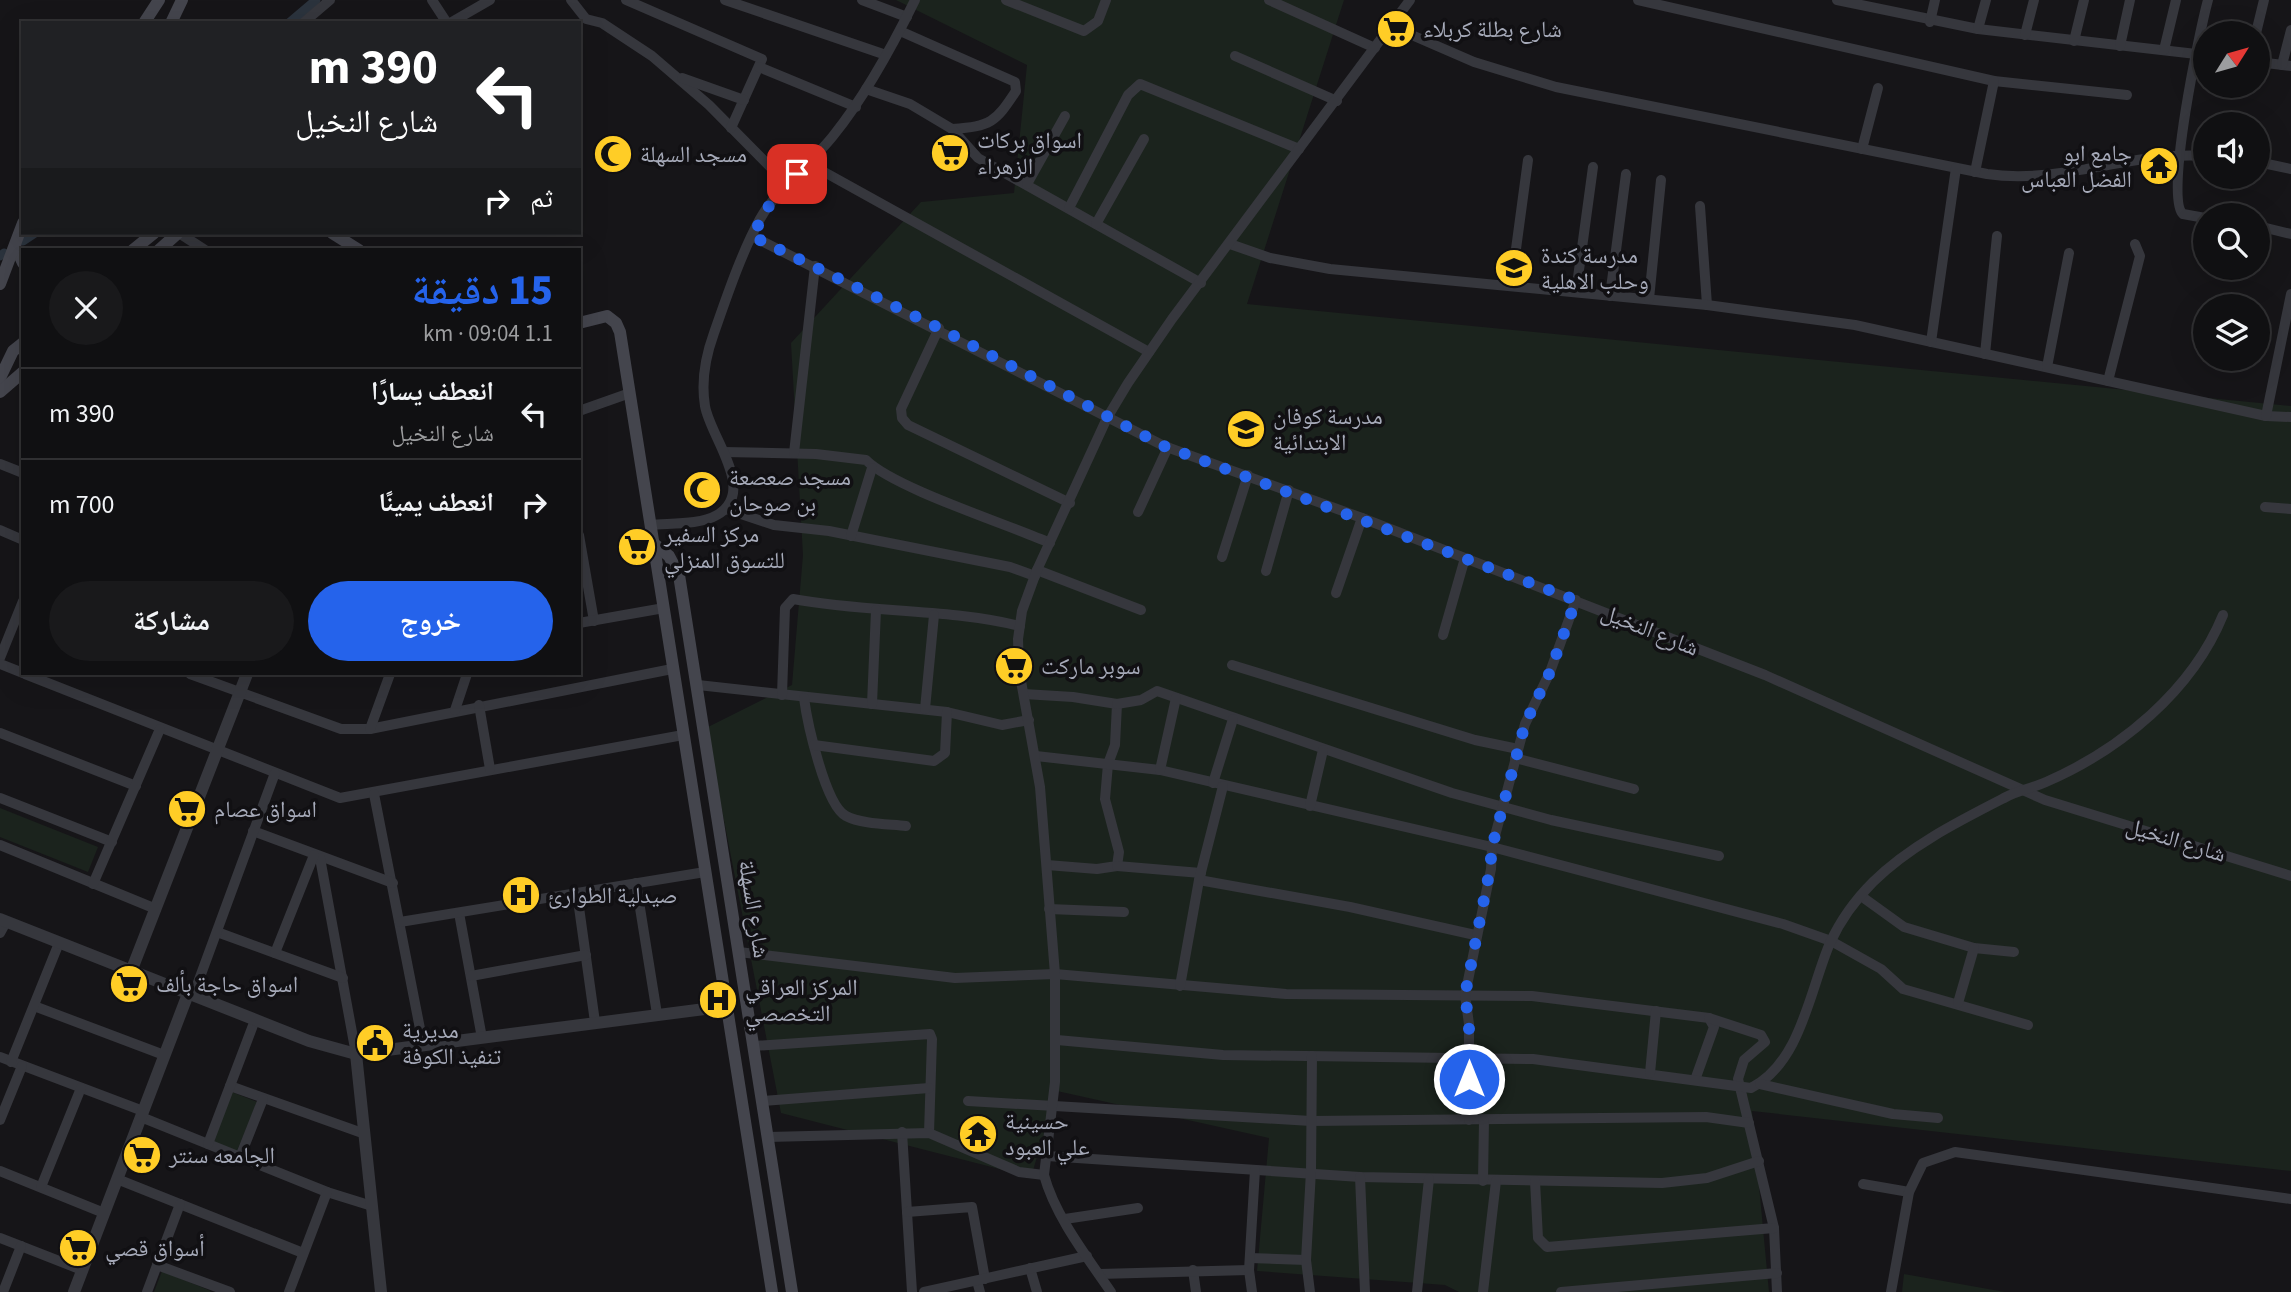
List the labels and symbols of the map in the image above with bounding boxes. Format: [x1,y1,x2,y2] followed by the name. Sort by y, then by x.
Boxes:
[1375,8,1417,50] supermarket icon: شارع بطلة كربلاء
[1423,13,1562,46] place label: شارع بطلة كربلاء
[2193,21,2270,98] north arrow
[977,124,1082,183] place label: اسواق بركات الزهراء
[929,132,971,174] supermarket icon: اسواق بركات الزهراء
[592,133,634,175] mosque icon: مسجد السهلة
[2021,137,2132,196] place label: جامع ابو الفضل العباس
[640,138,747,171] place label: مسجد السهلة
[767,144,827,204] pin
[2138,145,2180,187] temple icon: جامع ابو الفضل العباس
[1541,239,1649,298] place label: مدرسة كندة وحلب الاهلية
[1493,247,1535,289] school or university icon: مدرسة كندة وحلب الاهلية
[1273,400,1383,459] place label: مدرسة كوفان الابتدائية
[1225,408,1267,450] school or university icon: مدرسة كوفان الابتدائية
[729,461,851,520] place label: مسجد صعصعة بن صوحان
[681,469,723,511] mosque icon: مسجد صعصعة بن صوحان
[663,518,785,578] place label: مركز السفير للتسوق المنزلي
[616,526,658,568] supermarket icon: مركز السفير للتسوق المنزلي
[1596,595,1704,665] street label: شارع النخيل
[993,645,1035,687] supermarket icon: سوبر ماركت
[1041,650,1141,683] place label: سوبر ماركت
[166,788,208,830] supermarket icon: اسواق عصام
[214,793,317,826] place label: اسواق عصام
[2122,809,2230,871] street label: شارع النخيل
[730,858,778,960] street label: شارع السهلة
[500,874,542,916] hospital icon: صيدلية الطوارئ
[548,879,678,912] place label: صيدلية الطوارئ
[108,963,150,1005] supermarket icon: اسواق حاجة بألف
[156,968,298,1001] place label: اسواق حاجة بألف
[745,971,858,1031] place label: المركز العراقي التخصصي
[697,979,739,1021] hospital icon: المركز العراقي التخصصي
[402,1014,501,1073] place label: مديرية تنفيذ الكوفة
[354,1022,396,1064] public building icon: مديرية تنفيذ الكوفة
[1432,1042,1506,1116] position arrow
[1005,1105,1090,1165] place label: حسينية علي العبود
[957,1113,999,1155] temple icon: حسينية علي العبود
[121,1134,163,1176] supermarket icon: الجامعه سنتر
[168,1139,275,1172] place label: الجامعه سنتر
[57,1227,99,1269] supermarket icon: أسواق قصي
[105,1232,205,1266] place label: أسواق قصي

